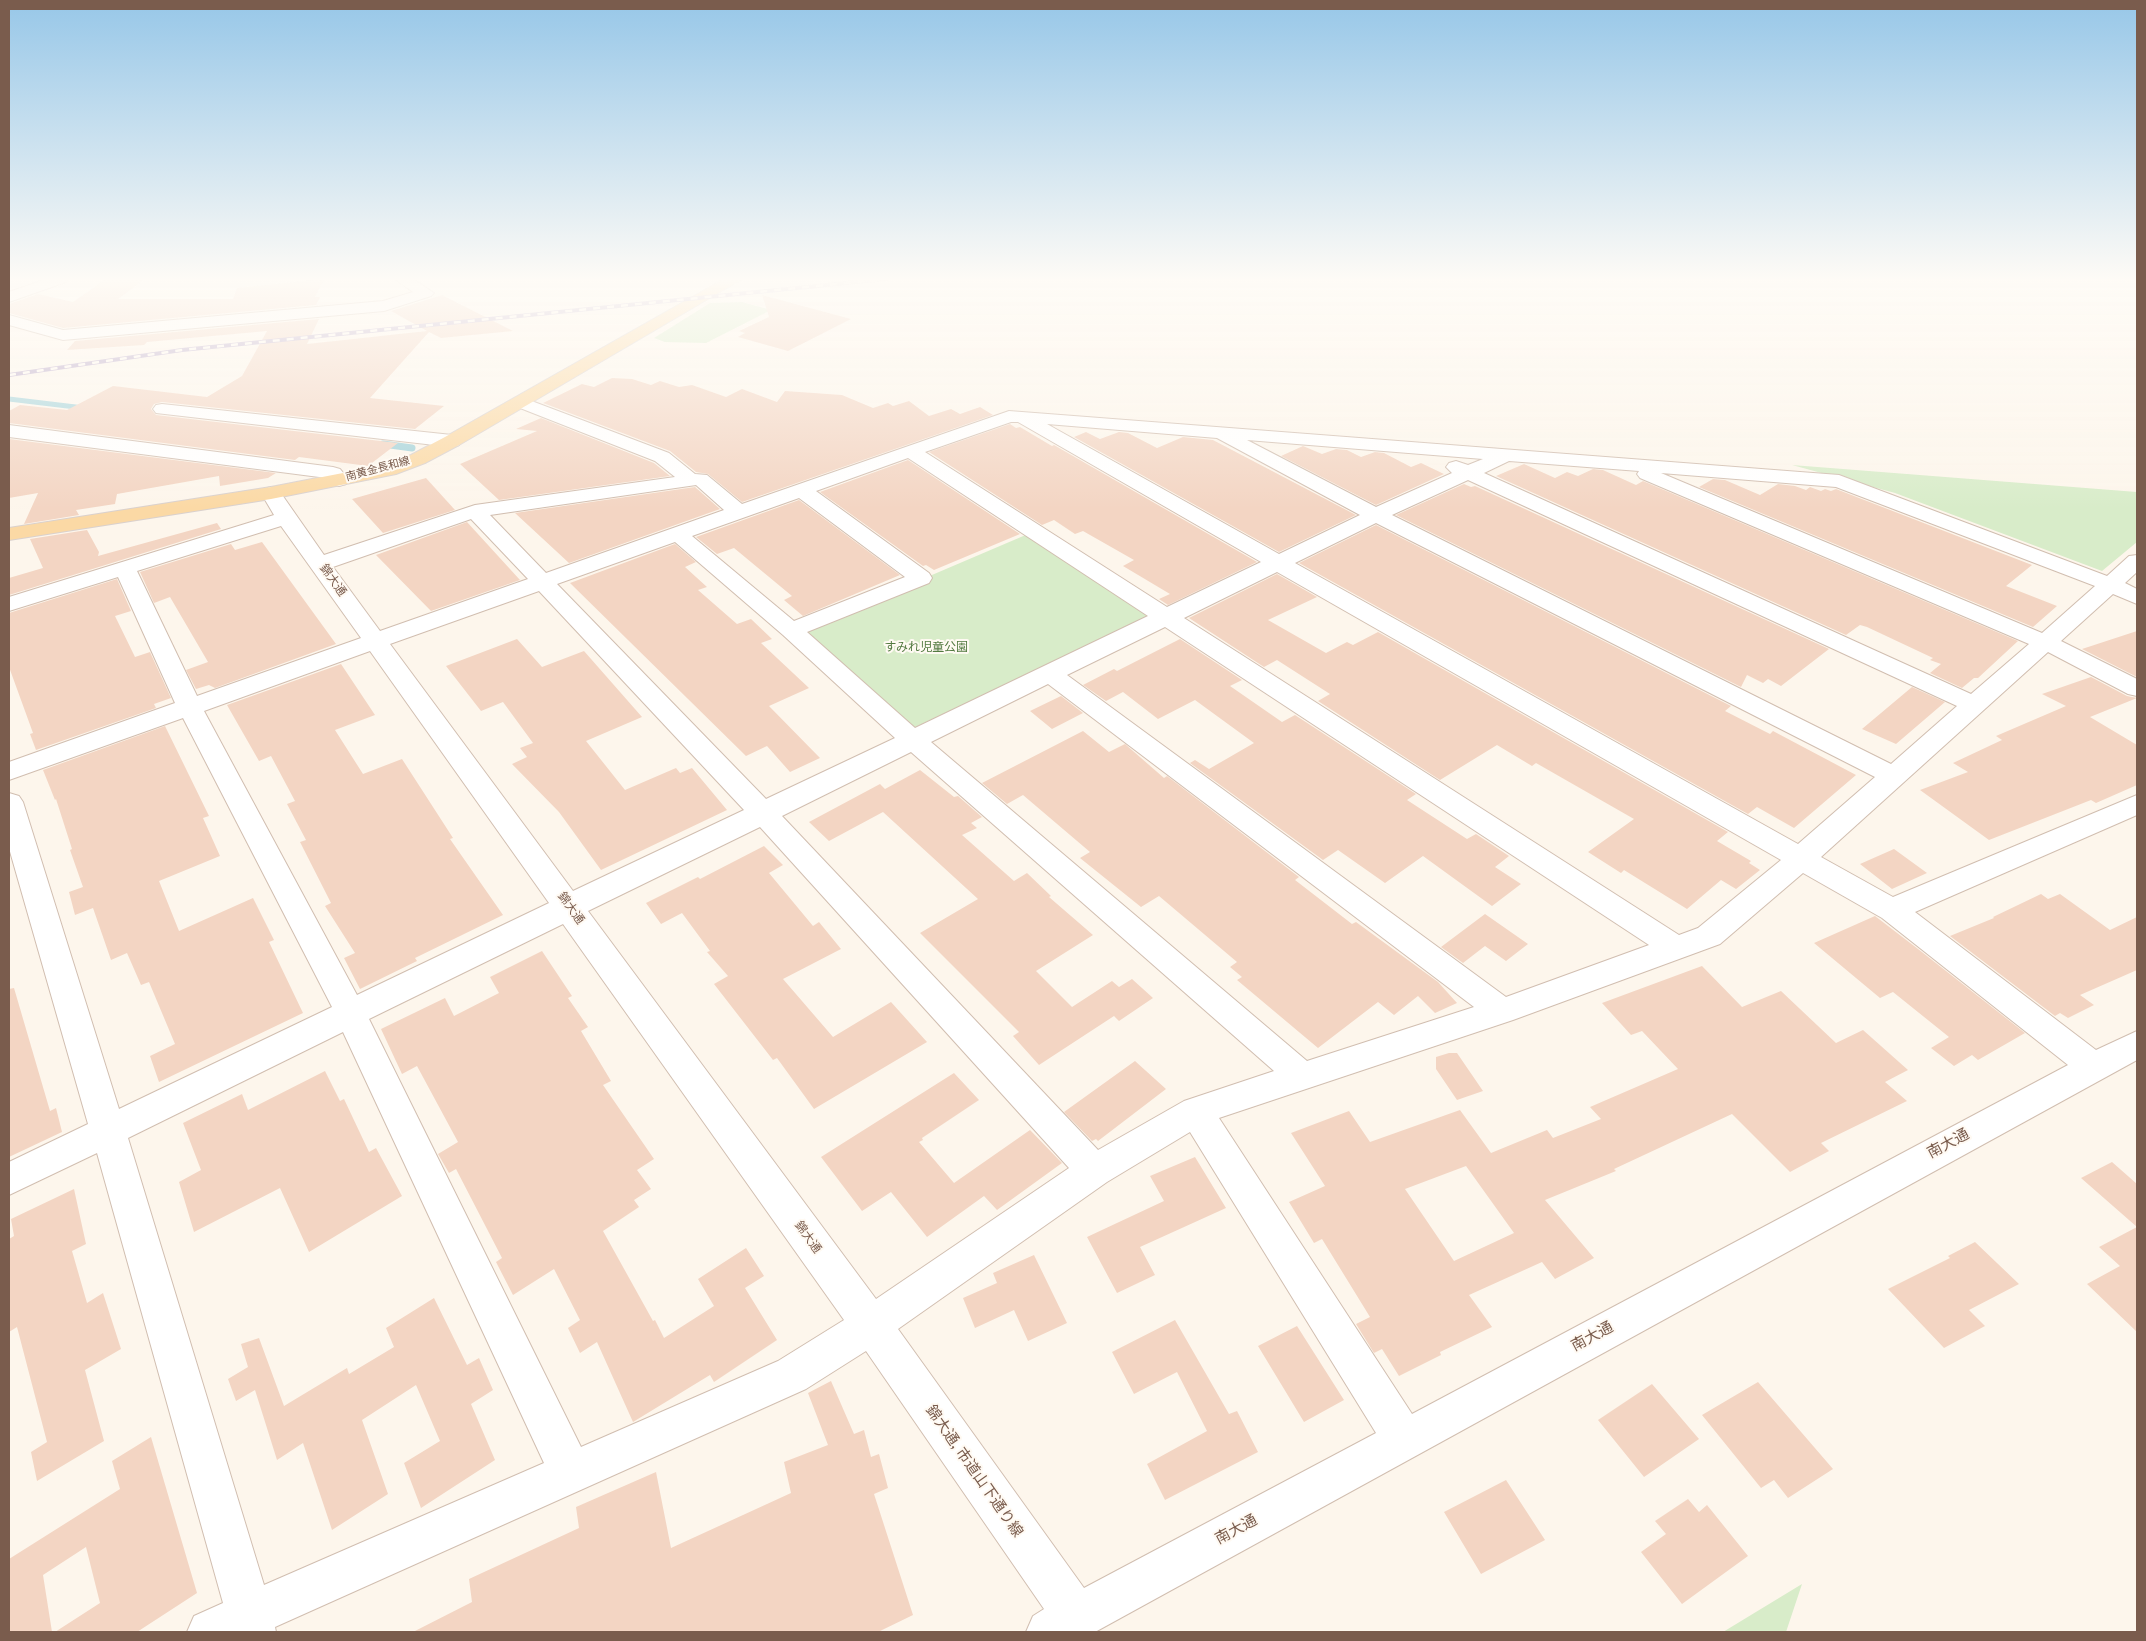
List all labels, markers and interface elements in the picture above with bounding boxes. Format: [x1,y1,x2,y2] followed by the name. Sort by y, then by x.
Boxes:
[344,455,412,485] street label: 南黄金長和線
[316,562,348,600] street label: 錦大通
[884,642,968,656] park label: すみれ児童公園
[554,890,586,928] street label: 錦大通
[1925,1126,1973,1164] street label: 南大通
[791,1219,823,1257] street label: 錦大通
[1569,1319,1617,1357] street label: 南大通
[921,1403,1025,1541] street label: 錦大通, 市道山下通り線
[1213,1512,1261,1550] street label: 南大通

